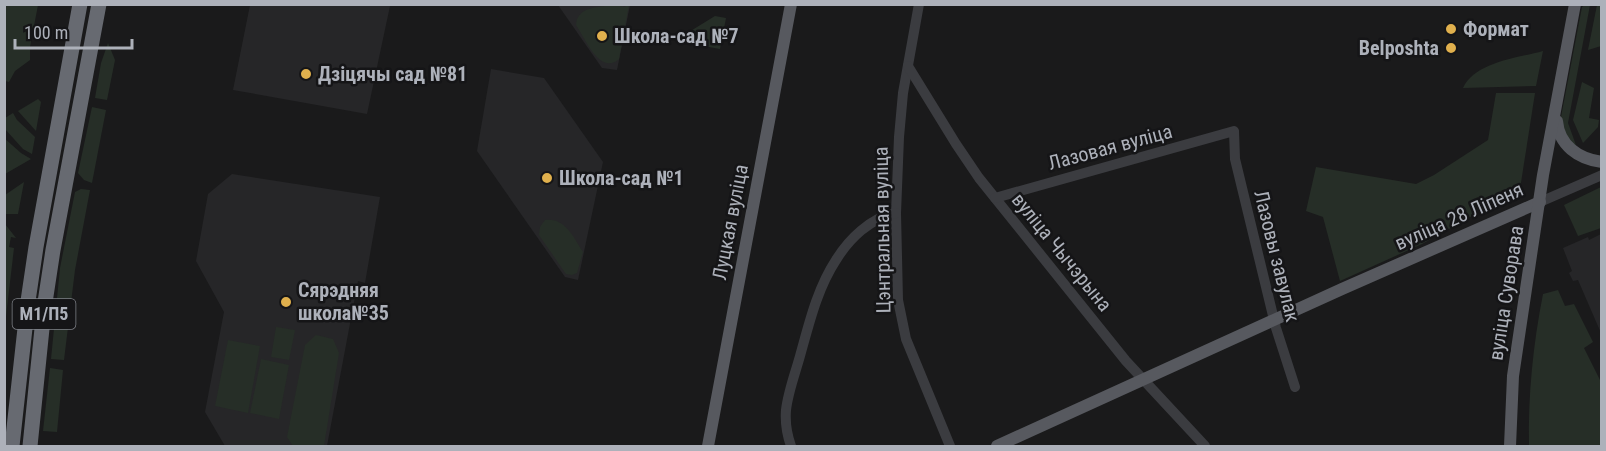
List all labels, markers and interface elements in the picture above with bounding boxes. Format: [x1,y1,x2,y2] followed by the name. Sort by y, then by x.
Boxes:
[15,12,132,50] scale bar
[1463,17,1529,41] place label: Формат
[24,22,68,43] text: 100 m
[1444,22,1458,36] marker: Формат
[614,24,739,48] place label: Школа-сад №7
[595,29,609,43] marker: Школа-сад №7
[1359,36,1439,60] place label: Belposhta
[1444,41,1458,55] marker: Belposhta
[318,62,467,86] place label: Дзіцячы сад №81
[299,67,313,81] marker: Дзіцячы сад №81
[1045,119,1175,175] street label: Лазовая вуліца
[869,146,895,314] street label: Цэнтральная вуліца
[707,162,753,282] street label: Луцкая вуліца
[559,166,684,190] place label: Школа-сад №1
[540,171,554,185] marker: Школа-сад №1
[1391,177,1527,255] street label: вуліца 28 Ліпеня
[1007,188,1117,316] street label: вуліца Чычэрына
[1249,188,1305,325] street label: Лазовы завулак
[1483,224,1529,362] street label: вуліца Суворава
[298,278,389,325] place label: Сярэдняя школа№35
[279,295,293,309] marker: Сярэдняя школа№35
[12,299,76,329] road number: М1/П5

